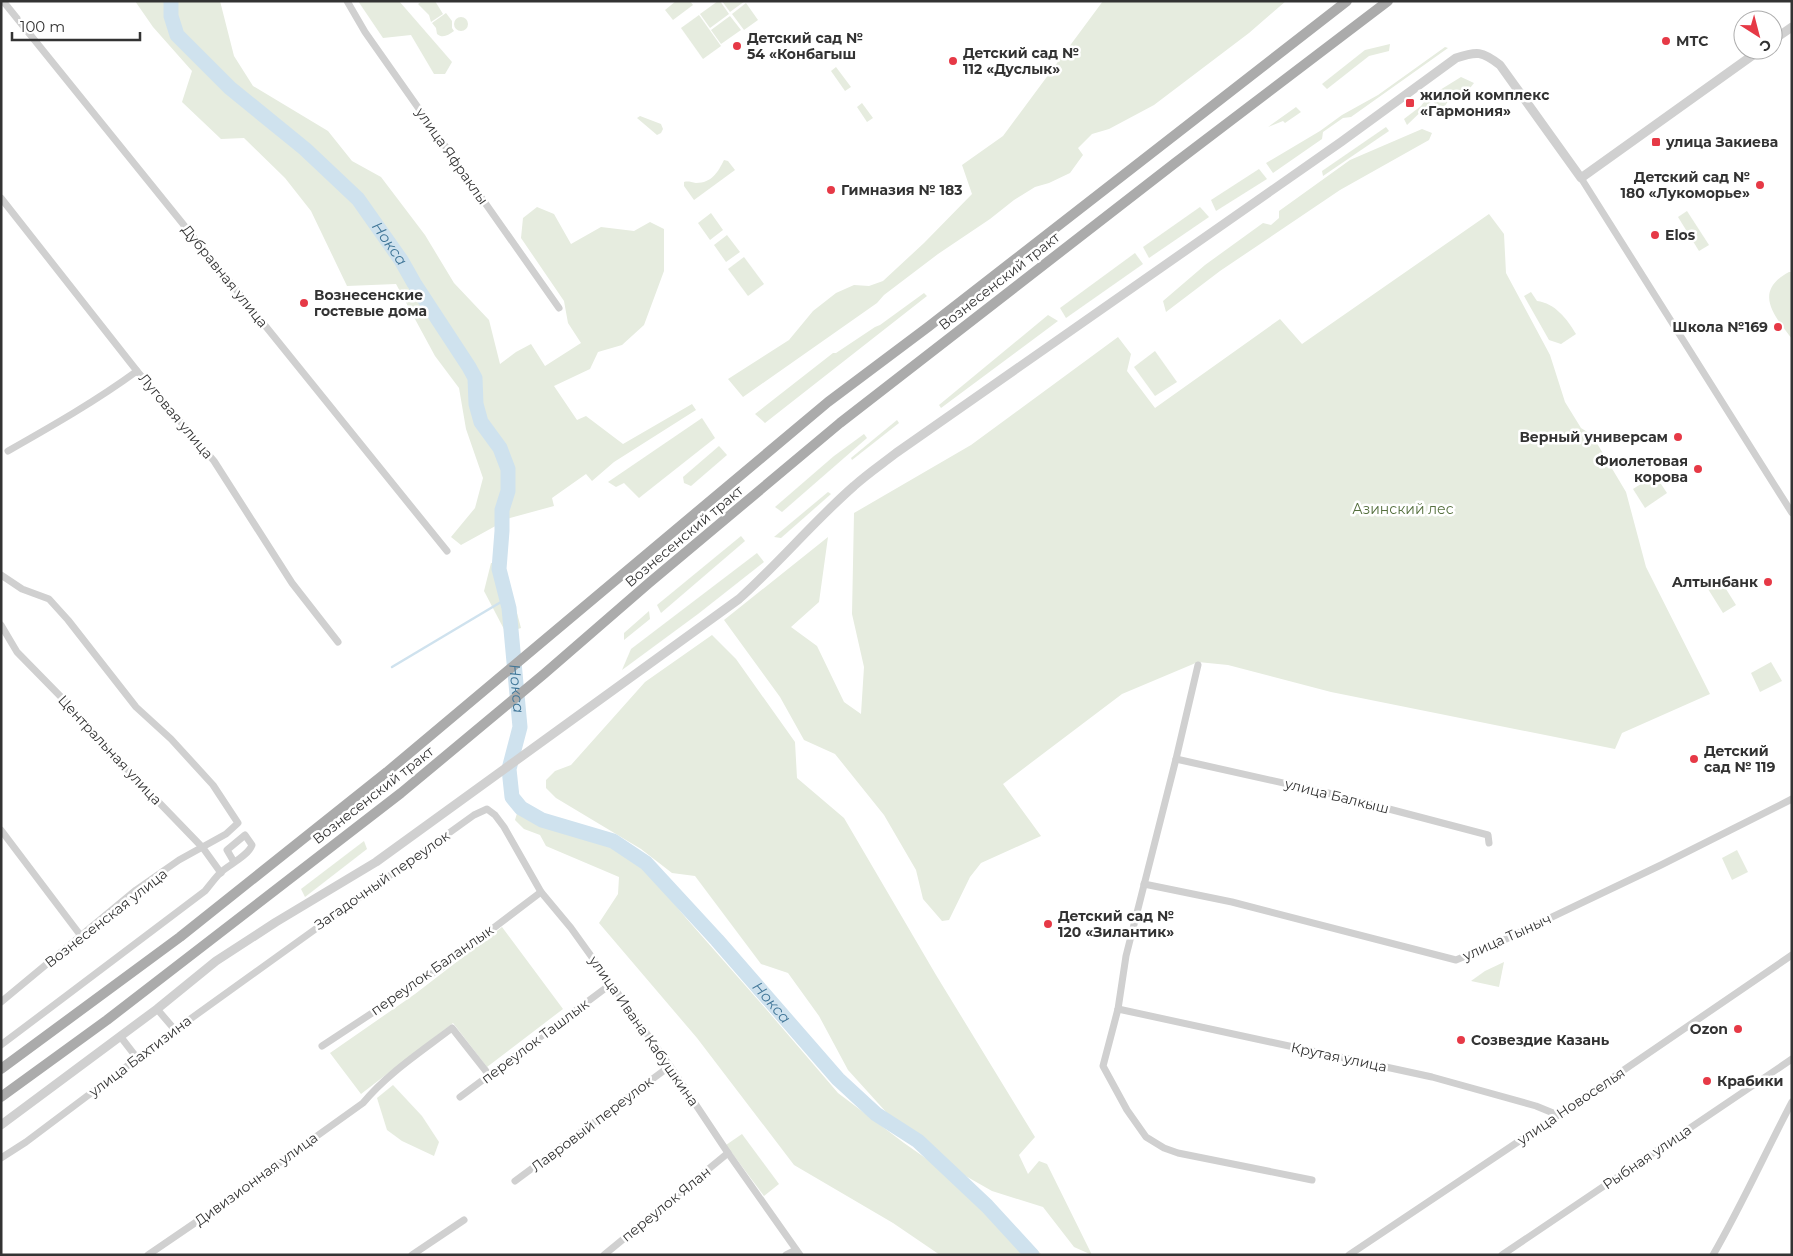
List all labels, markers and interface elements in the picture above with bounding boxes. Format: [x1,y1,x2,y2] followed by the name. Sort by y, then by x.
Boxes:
[12,10,140,42] scale bar
[1733,10,1783,60] north arrow
[20,17,65,36] text: 100 m
[747,29,863,63] place label: Детский сад № 54 «Конбагыш
[1676,32,1708,50] place label: МТС
[1660,35,1672,47] marker: МТС
[1756,35,1775,56] text: С
[731,40,743,52] marker: Детский сад № 54 «Конбагыш
[963,44,1079,78] place label: Детский сад № 112 «Дуслык»
[947,55,959,67] marker: Детский сад № 112 «Дуслык»
[1420,86,1550,120] place label: жилой комплекс «Гармония»
[1404,97,1416,109] marker: жилой комплекс «Гармония»
[411,103,492,208] street label: улица Яфраклы
[1665,133,1778,151] place label: улица Закиева
[1650,136,1662,148] marker: улица Закиева
[1620,168,1750,202] place label: Детский сад № 180 «Лукоморье»
[1754,179,1766,191] marker: Детский сад № 180 «Лукоморье»
[841,181,963,199] place label: Гимназия № 183
[825,184,837,196] marker: Гимназия № 183
[368,218,412,269] water label: Нокса
[178,221,272,331] street label: Дубравная улица
[1665,226,1696,244] place label: Elos
[935,228,1063,334] street label: Вознесенский тракт
[1649,229,1661,241] marker: Elos
[314,286,427,320] place label: Вознесенские гостевые дома
[298,297,310,309] marker: Вознесенские гостевые дома
[1672,318,1768,336] place label: Школа №169
[1772,321,1784,333] marker: Школа №169
[135,369,217,463] street label: Луговая улица
[1519,428,1668,446] place label: Верный универсам
[1672,431,1684,443] marker: Верный универсам
[1595,452,1688,486] place label: Фиолетовая корова
[1692,463,1704,475] marker: Фиолетовая корова
[621,481,747,591] street label: Вознесенский тракт
[1352,500,1454,518] park label: Азинский лес
[1672,573,1758,591] place label: Алтынбанк
[1762,576,1774,588] marker: Алтынбанк
[505,663,529,714] water label: Нокса
[54,691,166,809] street label: Центральная улица
[309,742,437,848] street label: Вознесенский тракт
[1704,742,1775,776] place label: Детский сад № 119
[1688,753,1700,765] marker: Детский сад № 119
[1282,774,1391,818] street label: улица Балкыш
[311,826,453,934] street label: Загадочный переулок
[41,865,171,971] street label: Вознесенская улица
[1058,907,1174,941] place label: Детский сад № 120 «Зилантик»
[1459,909,1554,965] street label: улица Тыныч
[1042,918,1054,930] marker: Детский сад № 120 «Зилантик»
[367,921,497,1019] street label: переулок Баланлык
[584,951,703,1110] street label: улица Ивана Кабушкина
[749,977,795,1027] water label: Нокса
[478,995,592,1087] street label: переулок Ташлык
[84,1012,195,1101] street label: улица Бахтизина
[1690,1020,1728,1038] place label: Ozon
[1732,1023,1744,1035] marker: Ozon
[1471,1031,1610,1049] place label: Созвездие Казань
[1455,1034,1467,1046] marker: Созвездие Казань
[1289,1038,1389,1076] street label: Крутая улица
[1513,1063,1628,1149] street label: улица Новоселья
[527,1072,657,1176] street label: Лавровый переулок
[1717,1072,1783,1090] place label: Крабики
[1701,1075,1713,1087] marker: Крабики
[1599,1121,1695,1193] street label: Рыбная улица
[191,1128,321,1230] street label: Дивизионная улица
[618,1162,714,1246] street label: переулок Ялан

